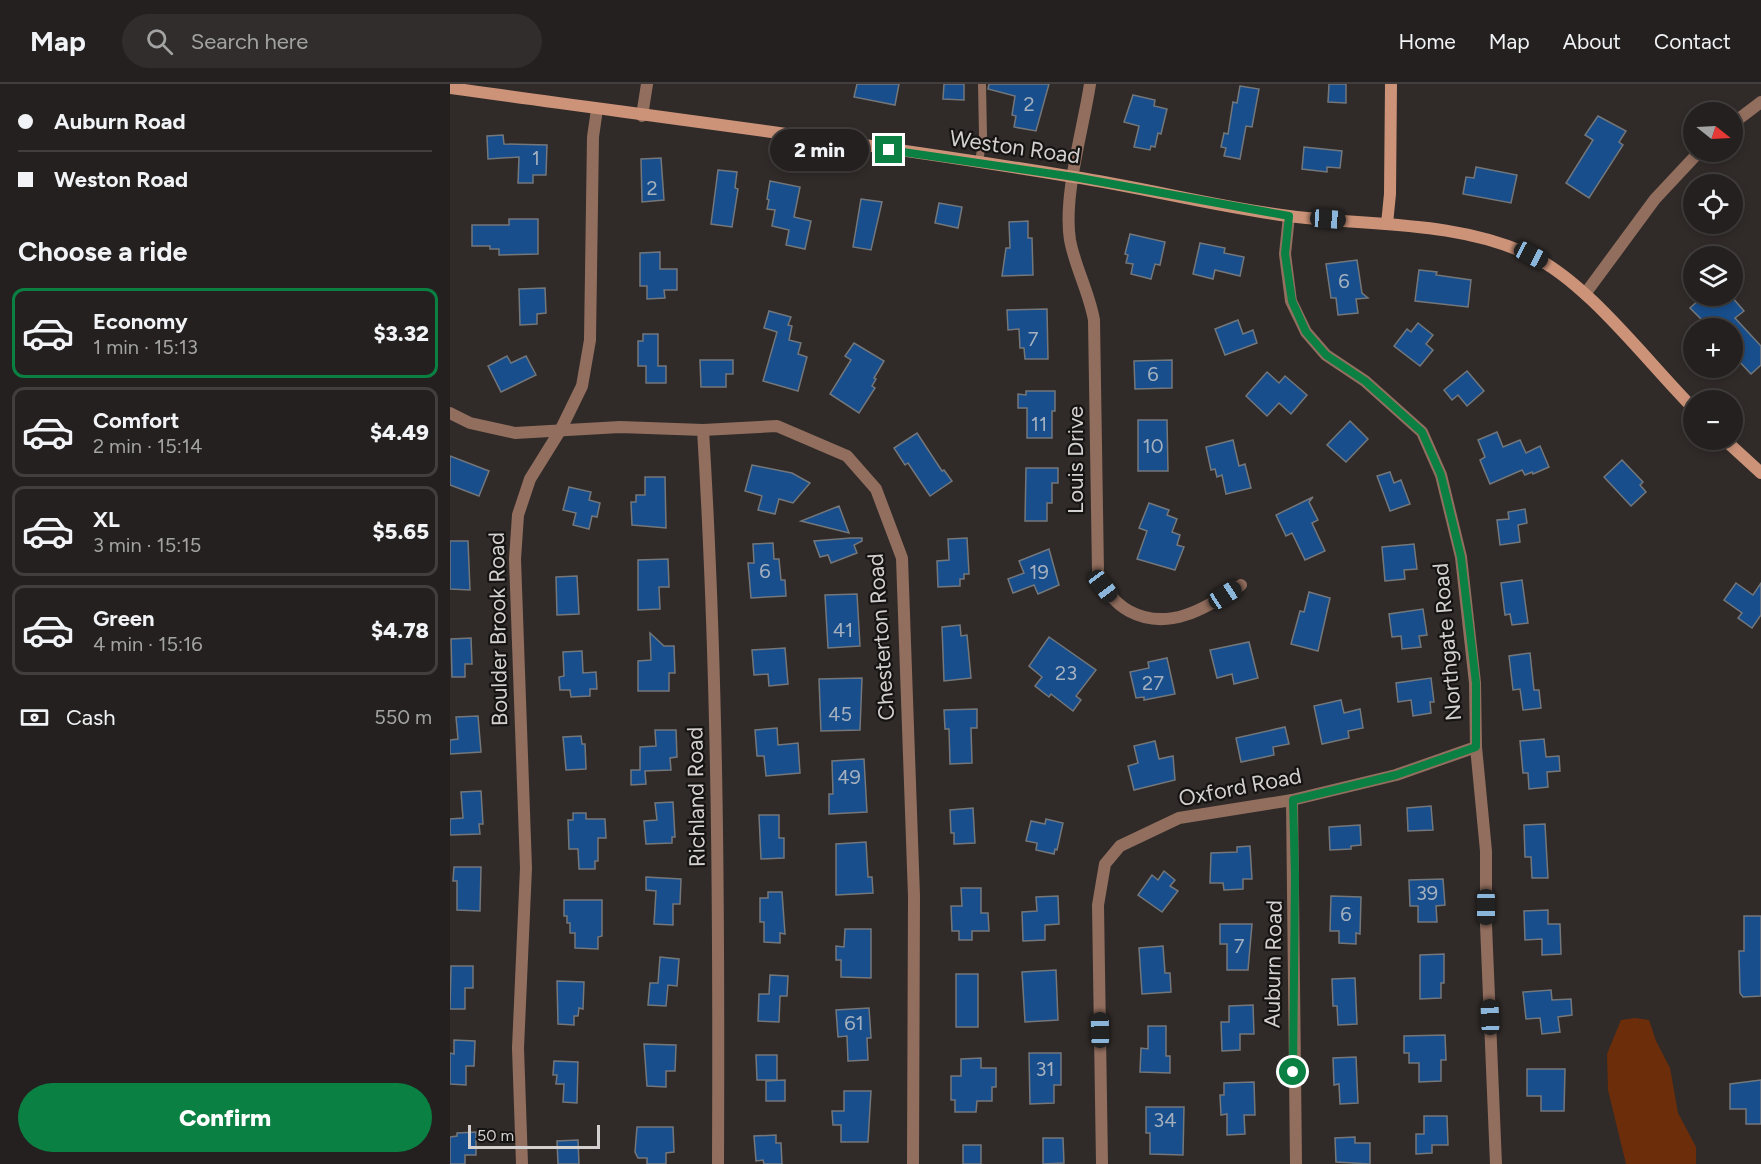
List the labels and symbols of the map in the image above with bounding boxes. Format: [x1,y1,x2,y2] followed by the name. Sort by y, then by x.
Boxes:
[1023,92,1035,116] house number: 2
[1683,102,1743,162] north arrow
[948,124,1082,170] street label: Weston Road
[769,129,868,171] callout: 2 min
[875,136,902,163] route end
[532,146,540,170] house number: 1
[646,176,658,200] house number: 2
[1309,209,1347,229] car
[1511,239,1551,271] car
[1338,269,1350,293] house number: 6
[1028,327,1039,351] house number: 7
[1147,362,1159,386] house number: 6
[1062,406,1089,514] street label: Louis Drive
[1031,412,1047,436] house number: 11
[1142,434,1164,458] house number: 10
[483,532,513,726] street label: Boulder Brook Road
[862,553,900,721] street label: Chesterton Road
[759,559,771,583] house number: 6
[1029,560,1049,584] house number: 19
[1427,562,1467,722] street label: Northgate Road
[1085,566,1121,606] car
[1205,578,1245,612] car
[833,618,853,642] house number: 41
[1055,661,1077,685] house number: 23
[1142,671,1164,695] house number: 27
[828,702,852,726] house number: 45
[681,727,711,867] street label: Richland Road
[1176,762,1304,812] street label: Oxford Road
[837,765,861,789] house number: 49
[1416,881,1438,905] house number: 39
[1477,889,1495,925] car
[1258,900,1288,1028] street label: Auburn Road
[1340,902,1352,926] house number: 6
[1234,934,1245,958] house number: 7
[1480,999,1500,1035] car
[844,1011,864,1035] house number: 61
[1091,1012,1109,1048] car
[1035,1057,1055,1081] house number: 31
[1279,1058,1306,1085] route start
[1153,1108,1177,1132] house number: 34
[468,1122,600,1150] scale bar

